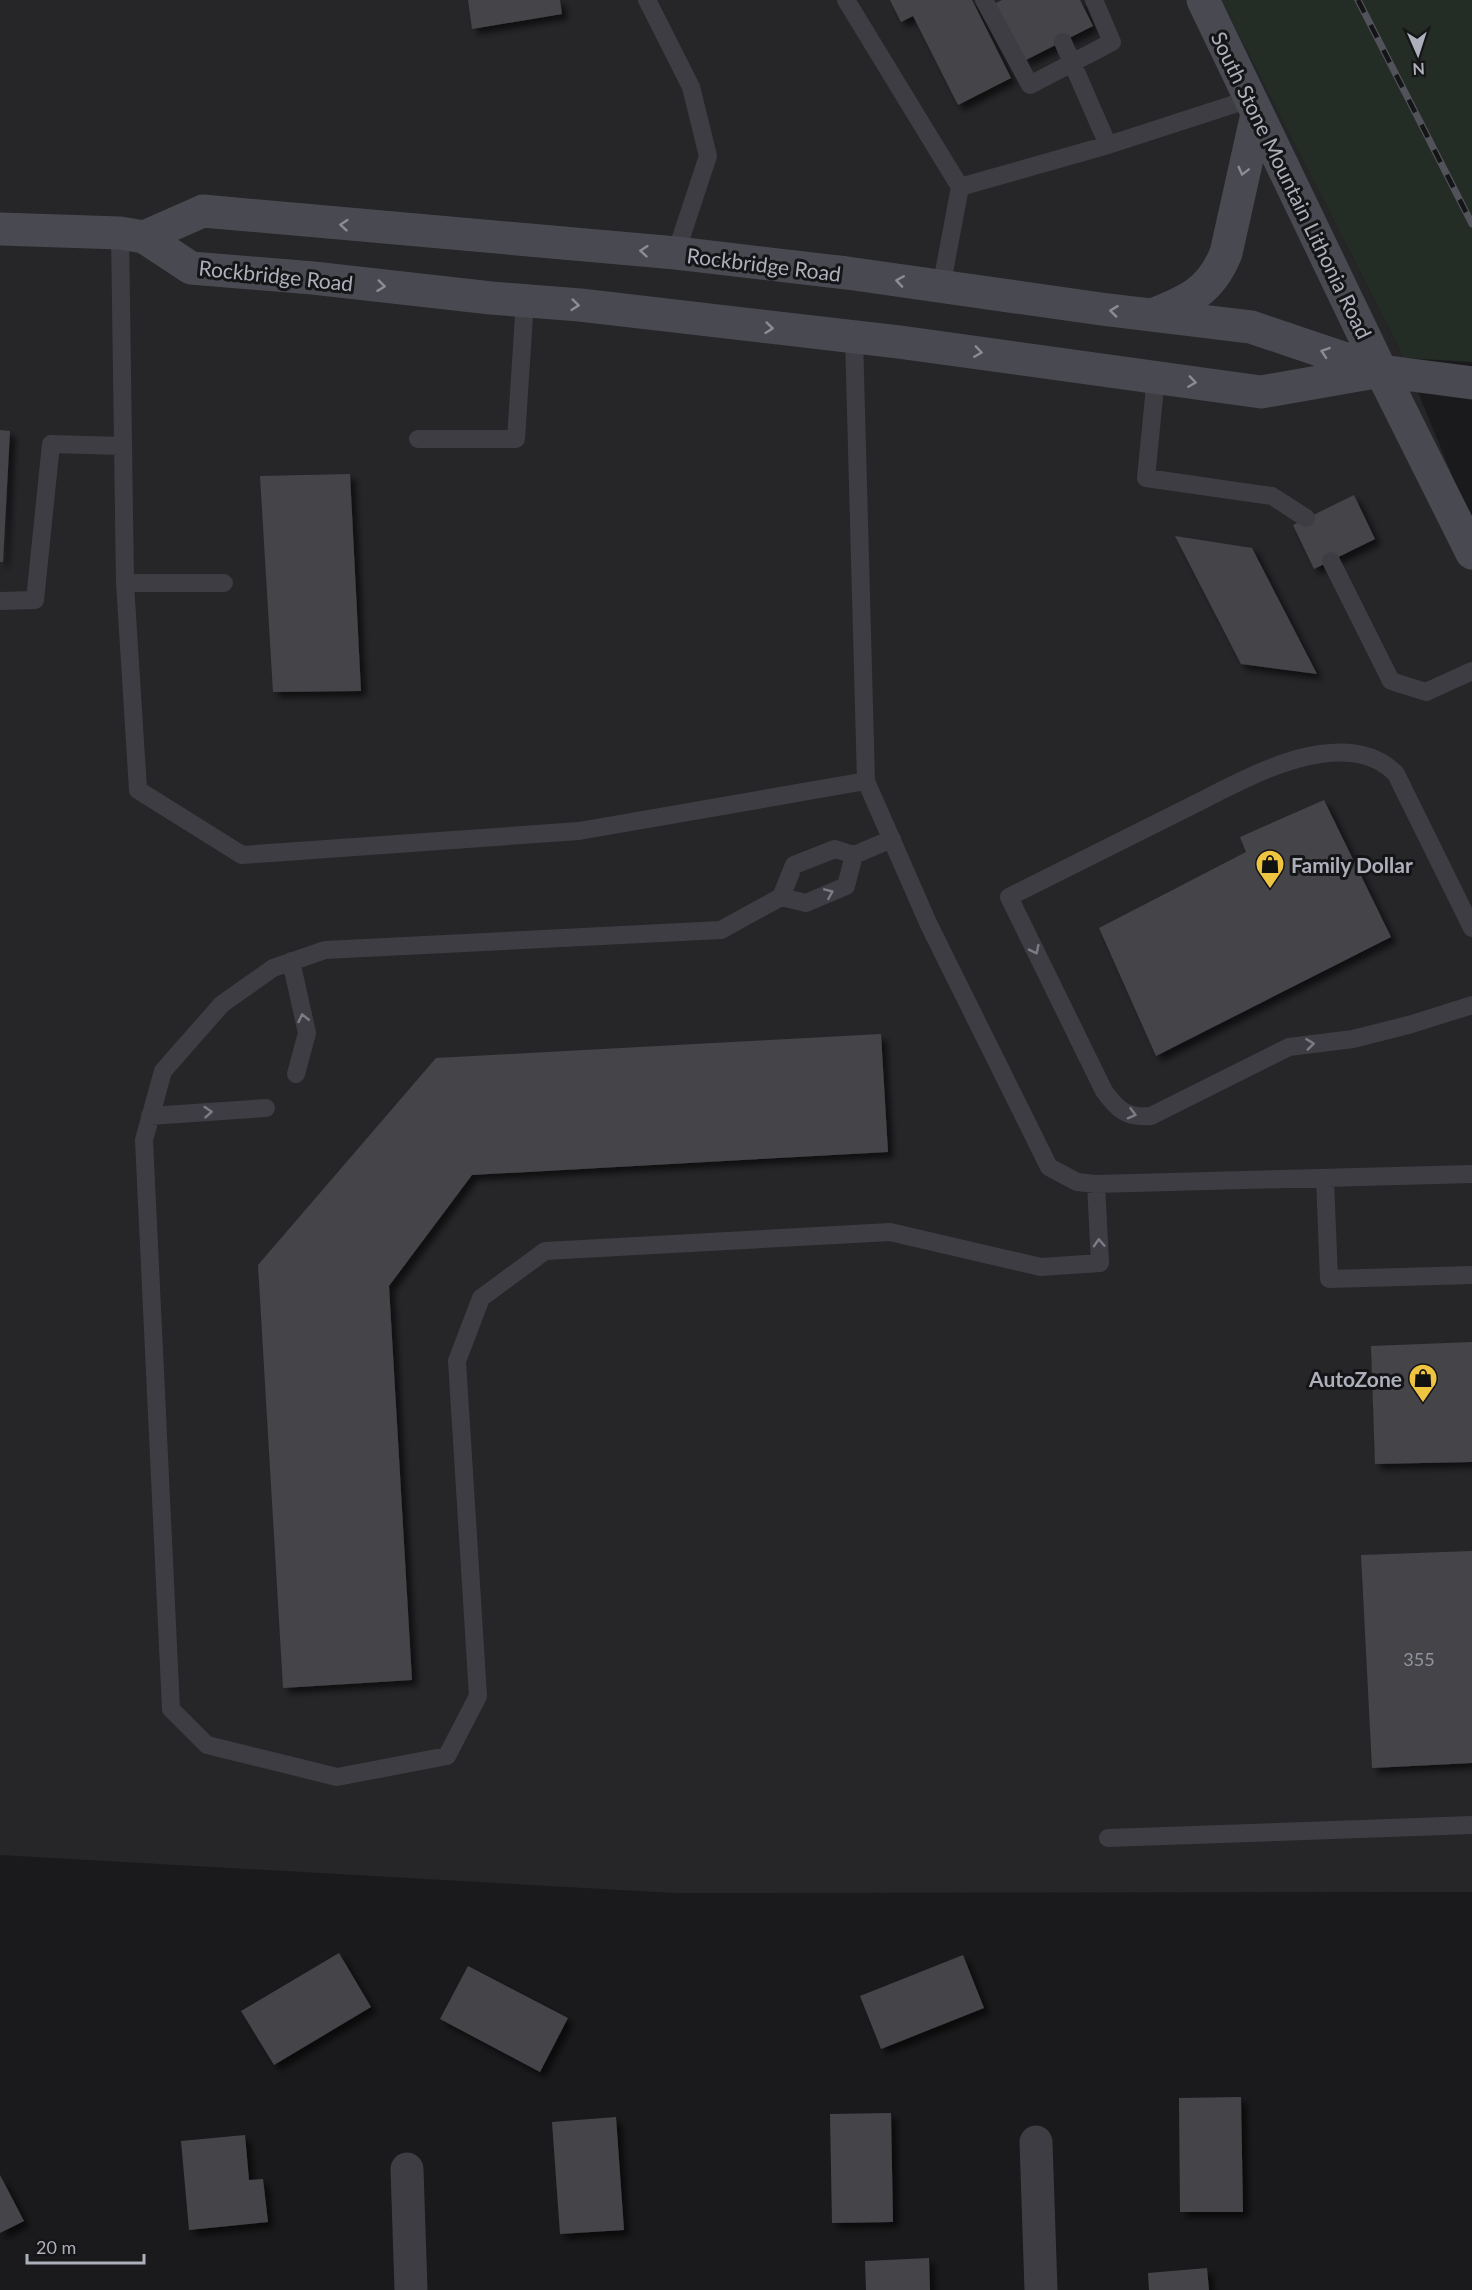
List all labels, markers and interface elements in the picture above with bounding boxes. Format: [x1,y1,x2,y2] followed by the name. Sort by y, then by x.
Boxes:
[1388,24,1448,84] north arrow
[1207,27,1377,343] street label: South Stone Mountain Lithonia Road
[1412,60,1425,79] text: N
[1238,165,1251,175] one-way arrow
[340,219,349,232] one-way arrow
[686,242,842,286] street label: Rockbridge Road
[640,244,649,257] one-way arrow
[198,254,354,296] street label: Rockbridge Road
[896,276,905,288] one-way arrow
[377,279,386,291] one-way arrow
[571,298,580,311] one-way arrow
[1110,305,1119,318] one-way arrow
[765,321,774,334] one-way arrow
[974,346,983,358] one-way arrow
[1320,347,1331,359] one-way arrow
[1188,376,1197,388] one-way arrow
[1254,848,1286,890] shop icon: Family Dollar
[1291,852,1413,877] place label: Family Dollar
[823,888,834,900] one-way arrow
[1028,943,1040,954] one-way arrow
[298,1013,311,1023] one-way arrow
[1305,1038,1314,1051] one-way arrow
[204,1106,213,1119] one-way arrow
[1126,1107,1137,1119] one-way arrow
[1093,1238,1106,1247] one-way arrow
[1407,1362,1439,1404] shop icon: AutoZone
[1308,1366,1402,1391] place label: AutoZone
[1403,1648,1435,1670] house number: 355
[27,2227,144,2265] scale bar
[36,2236,76,2258] text: 20 m

